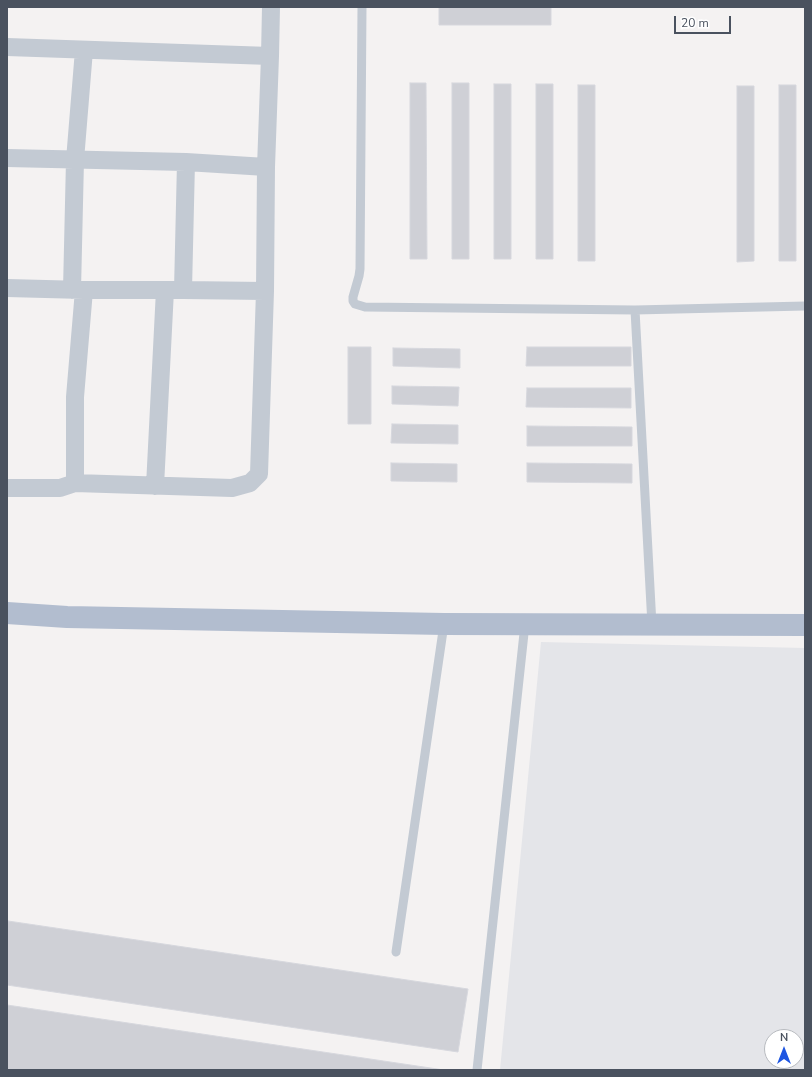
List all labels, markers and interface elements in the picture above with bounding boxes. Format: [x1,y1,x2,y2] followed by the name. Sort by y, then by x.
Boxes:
[676,8,733,34] scale bar
[681,15,709,31] text: 20 m
[764,1029,804,1069] north arrow
[780,1030,788,1045] text: N

